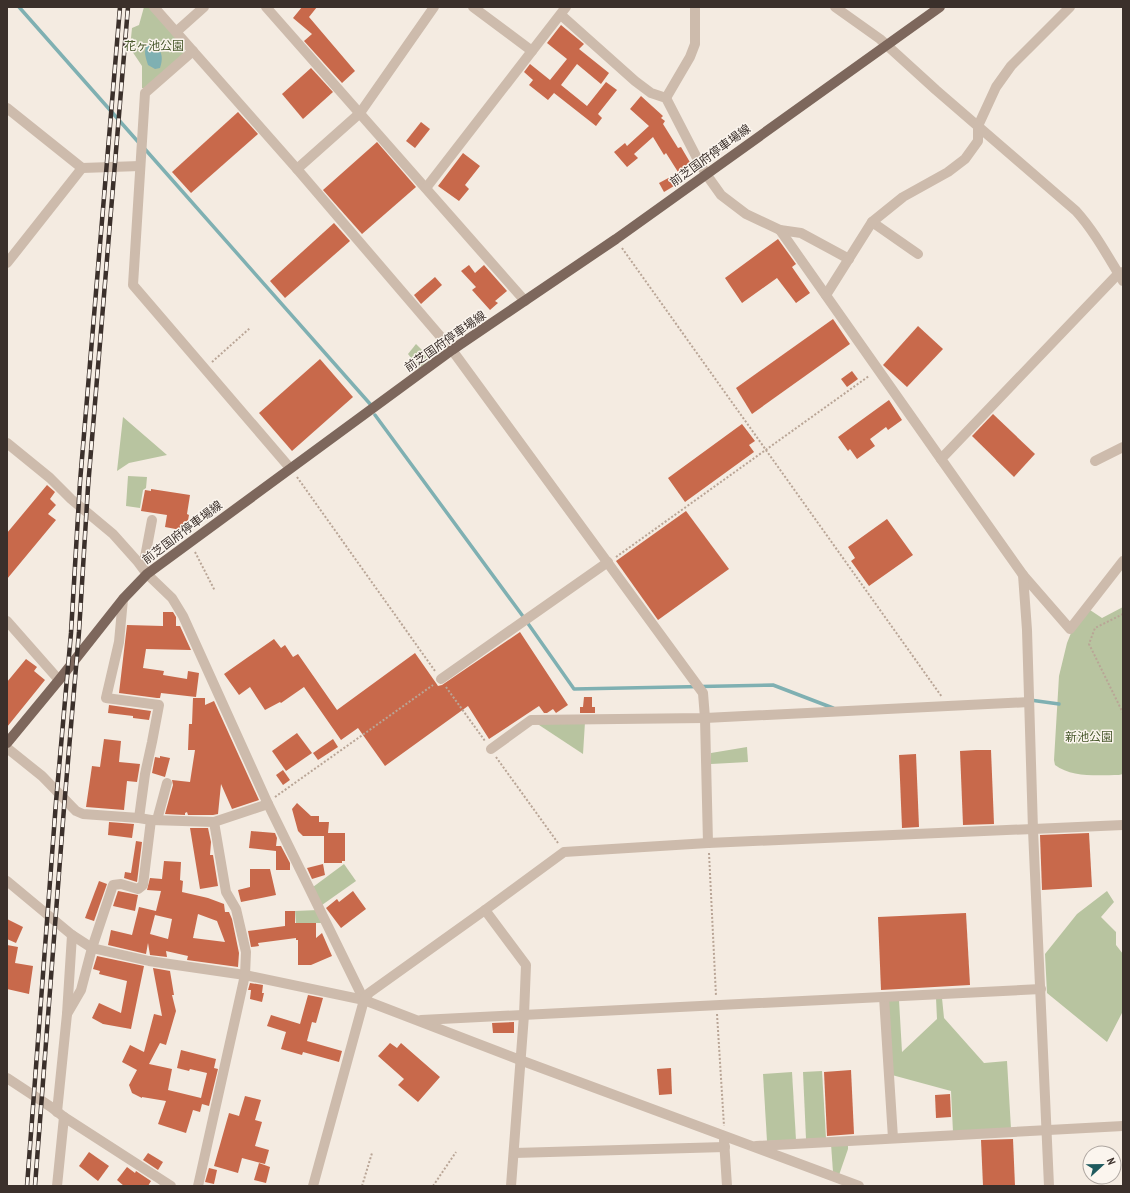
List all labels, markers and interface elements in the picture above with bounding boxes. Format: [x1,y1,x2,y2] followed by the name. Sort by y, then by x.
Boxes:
[124,38,184,53] park label: 花ヶ池公園
[667,121,753,189] street label: 前芝国府停車場線
[401,307,489,375] street label: 前芝国府停車場線
[139,497,225,567] street label: 前芝国府停車場線
[1065,729,1113,744] park label: 新池公園
[1082,1145,1122,1185] north arrow
[1104,1156,1119,1167] text: N

